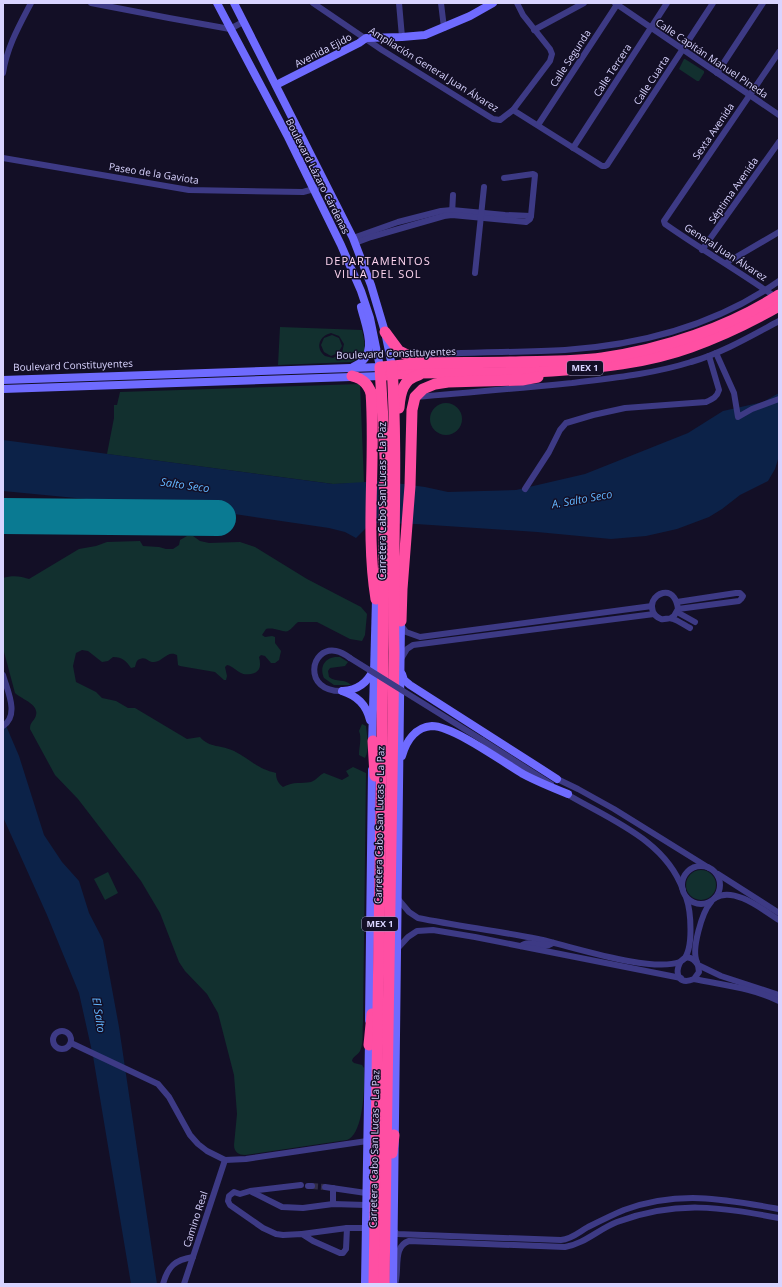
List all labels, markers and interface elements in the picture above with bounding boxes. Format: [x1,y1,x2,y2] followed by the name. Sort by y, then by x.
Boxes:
[653,15,771,101] street label: Calle Capitán Manuel Pineda
[366,23,502,115] street label: Ampliación General Juan Álvarez
[546,27,594,89] street label: Calle Segunda
[292,30,354,70] street label: Avenida Ejido
[590,41,634,99] street label: Calle Tercera
[630,53,672,107] street label: Calle Cuarta
[689,100,737,162] street label: Sexta Avenida
[283,116,353,236] street label: Boulevard Lázaro Cárdenas
[705,154,761,226] street label: Séptima Avenida
[108,159,200,187] street label: Paseo de la Gaviota
[682,220,770,284] street label: General Juan Álvarez
[325,253,431,281] district label: DEPARTAMENTOS VILLA DEL SOL
[336,344,456,362] street label: Boulevard Constituyentes
[13,356,133,374] street label: Boulevard Constituyentes
[567,361,603,375] road number: MEX 1
[375,422,389,580] street label: Carretera Cabo San Lucas - La Paz
[160,474,211,495] water label: Salto Seco
[549,486,613,511] water label: A. Salto Seco
[371,746,387,904] street label: Carretera Cabo San Lucas - La Paz
[362,917,398,931] road number: MEX 1
[89,996,110,1034] water label: El Salto
[366,1070,382,1228] street label: Carretera Cabo San Lucas - La Paz
[179,1189,211,1249] street label: Camino Real

